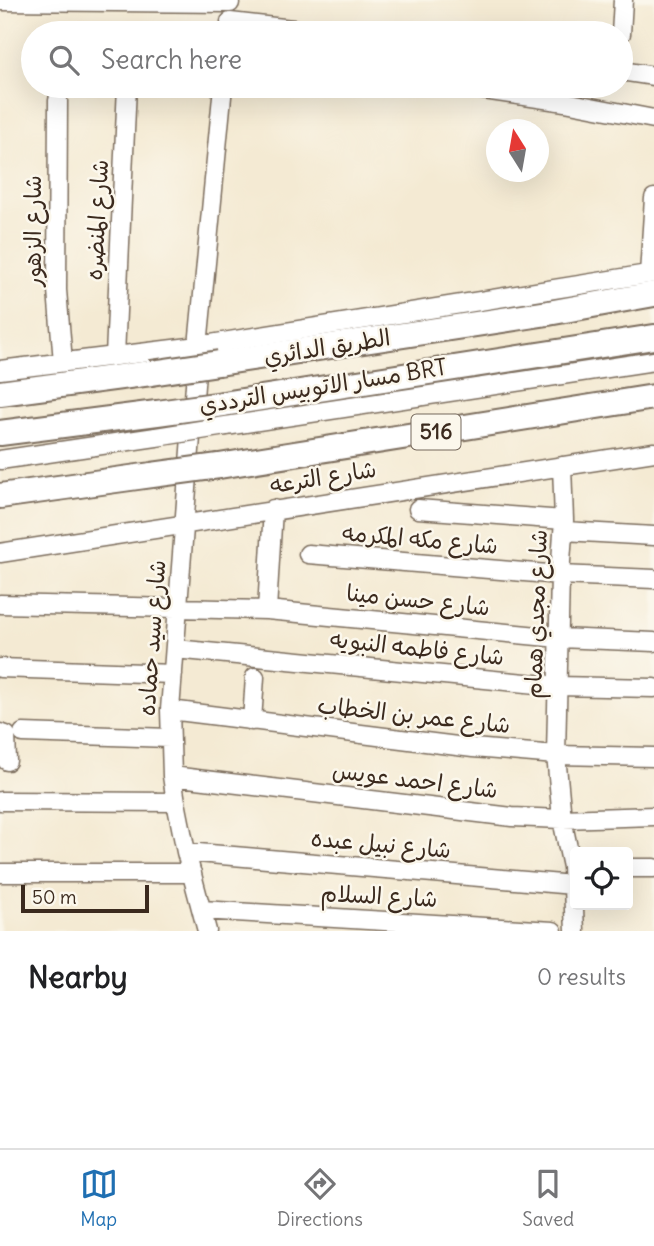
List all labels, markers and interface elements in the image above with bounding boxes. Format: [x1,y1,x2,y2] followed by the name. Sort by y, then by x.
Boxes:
[21,21,633,98] search box
[45,41,83,79] icon: search
[101,43,242,76] text: Search here
[486,119,549,182] north arrow
[79,159,116,281] street label: شارع المنضره
[18,175,49,288] street label: شارع الزهور
[262,322,393,374] street label: الطريق الدائري
[197,352,449,422] street label: مسار الاتوبيس الترددي BRT
[412,414,460,450] road number: 516
[268,454,379,501] street label: شارع الترعه
[341,517,499,562] street label: شارع مكه المكرمه
[518,529,557,699] street label: شارع مجدي همام
[132,559,173,717] street label: شارع سيد حماده
[345,578,491,623] street label: شارع حسن مينا
[328,624,506,673] street label: شارع فاطمه النبويه
[316,690,512,741] street label: شارع عمر بن الخطاب
[330,755,499,806] street label: شارع احمد عويس
[310,823,452,866] street label: شارع نبيل عبده
[570,847,633,910] map controls
[570,847,633,910] button: locate
[320,878,438,917] street label: شارع السلام
[21,882,149,914] scale bar
[32,885,77,909] text: 50 m
[28,958,128,996] text: Nearby
[537,962,626,991] text: 0 results
[80,1165,118,1231] tab: Map
[277,1165,363,1231] tab: Directions
[522,1165,574,1231] tab: Saved

